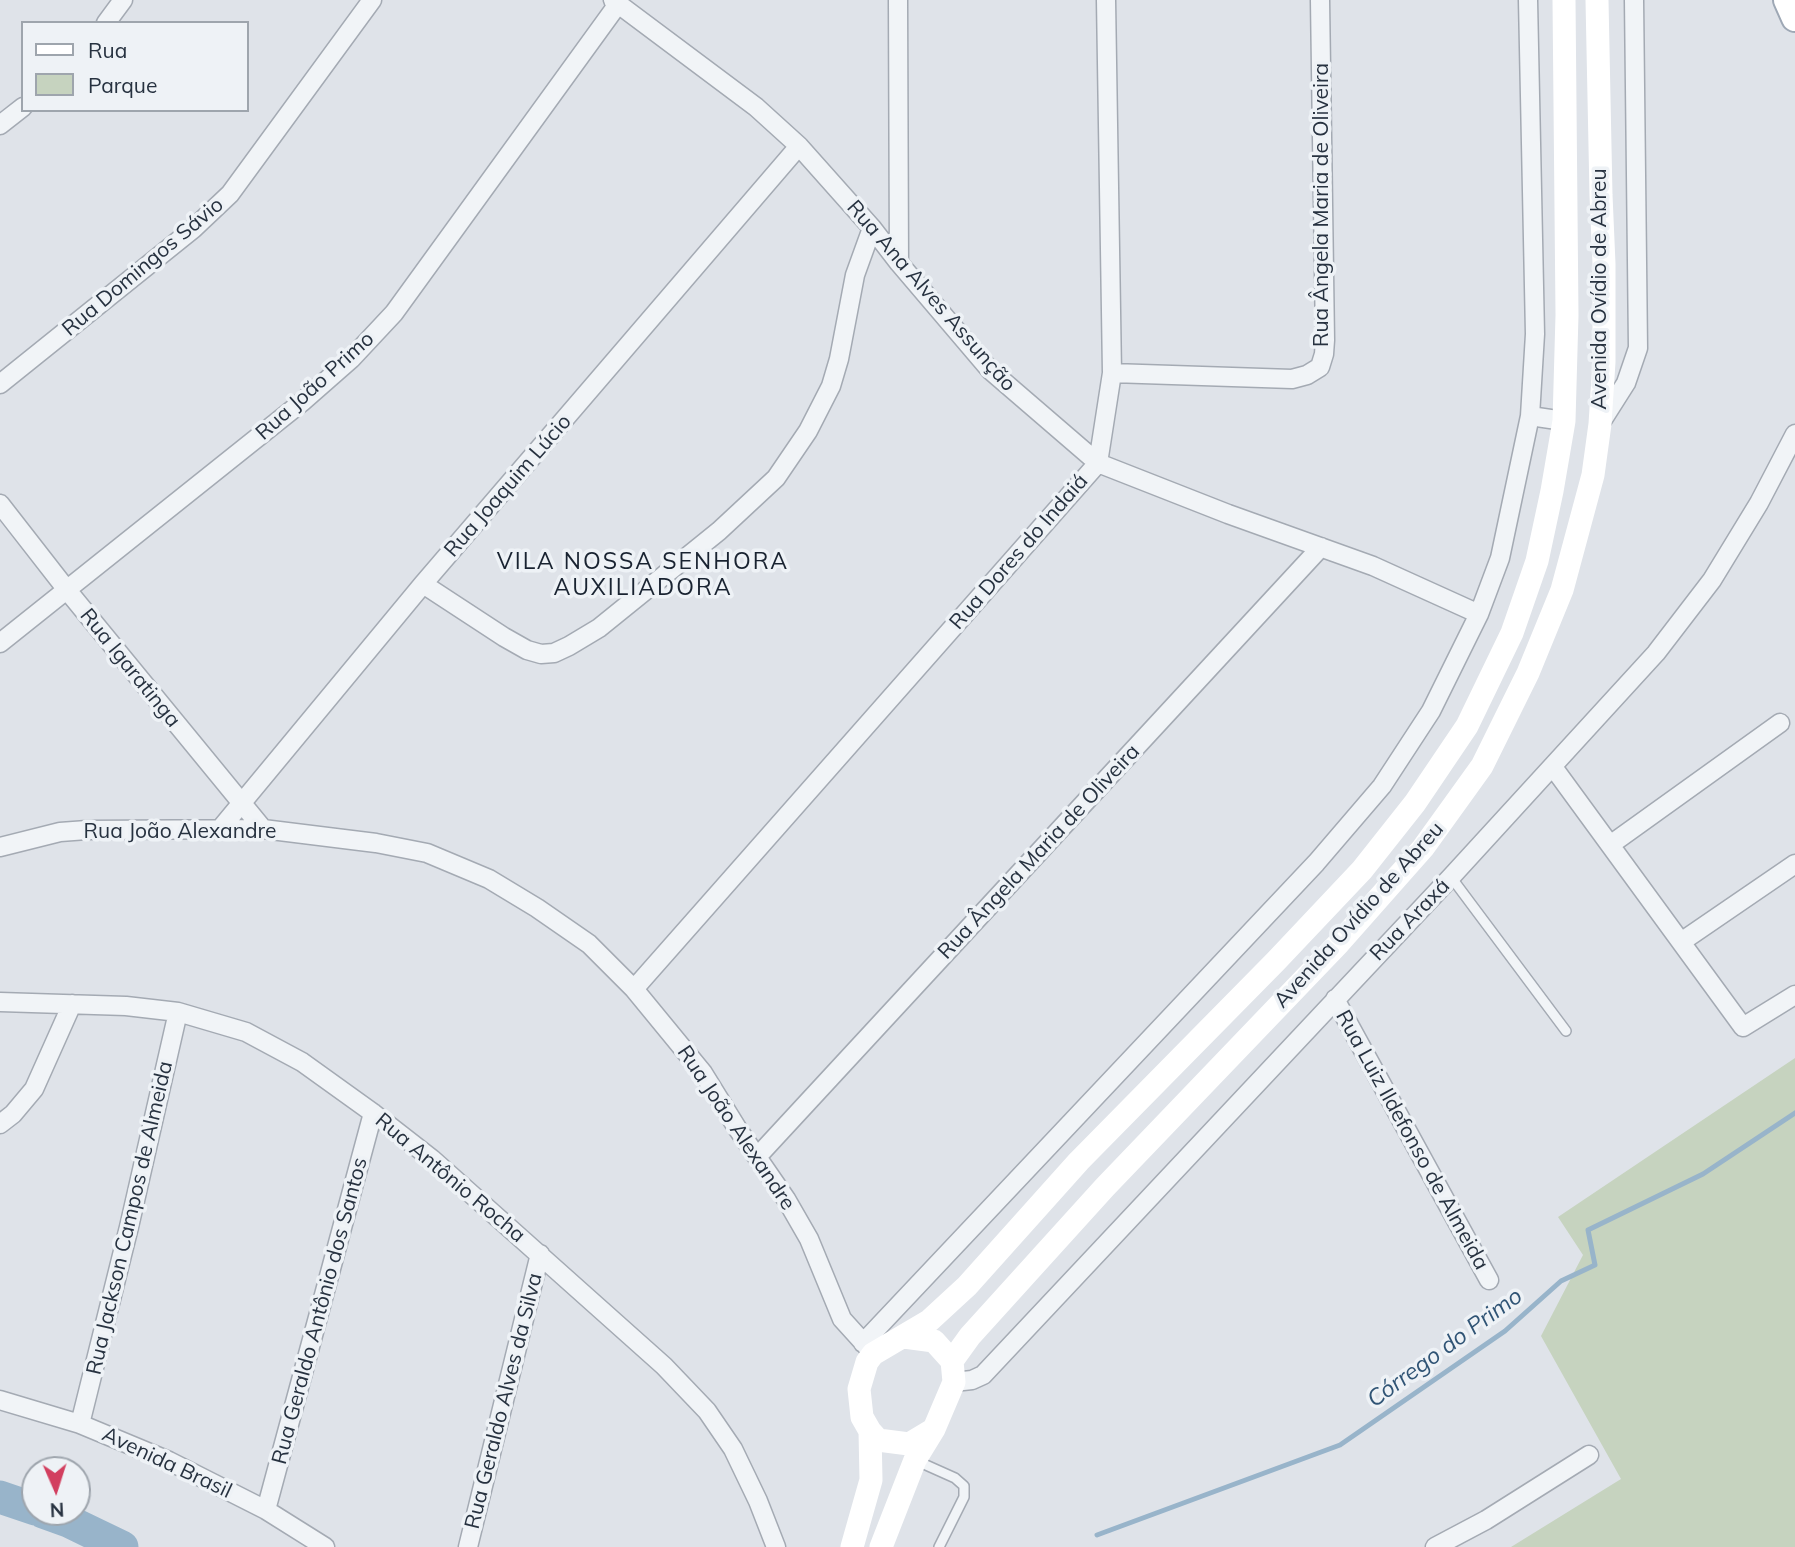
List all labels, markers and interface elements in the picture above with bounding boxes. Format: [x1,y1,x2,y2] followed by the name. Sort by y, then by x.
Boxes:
[21,21,248,112] legend
[88,37,127,63] text: Rua
[1309,63,1335,347] street label: Rua Ângela Maria de Oliveira
[88,72,157,98] text: Parque
[1587,168,1613,410] street label: Avenida Ovídio de Abreu
[57,192,229,342] street label: Rua Domingos Sávio
[841,195,1021,397] street label: Rua Ana Alves Assunção
[251,326,379,446] street label: Rua João Primo
[439,410,577,562] street label: Rua Joaquim Lúcio
[945,469,1093,635] street label: Rua Dores do Indaiá
[499,548,787,602] district label: VILA NOSSA SENHORA AUXILIADORA
[74,604,186,732] street label: Rua Igaratinga
[933,739,1145,965] street label: Rua Ângela Maria de Oliveira
[1269,817,1449,1013] street label: Avenida Ovídio de Abreu
[83,819,277,845] street label: Rua João Alexandre
[1365,874,1455,966] street label: Rua Araxá
[1330,1006,1494,1274] street label: Rua Luiz Ildefonso de Almeida
[672,1041,800,1215] street label: Rua João Alexandre
[82,1059,178,1377] street label: Rua Jackson Campos de Almeida
[370,1108,530,1248] street label: Rua Antônio Rocha
[267,1155,373,1467] street label: Rua Geraldo Antônio dos Santos
[460,1270,548,1532] street label: Rua Geraldo Alves da Silva
[1362,1282,1528,1414] water label: Córrego do Primo
[98,1422,236,1504] street label: Avenida Brasil
[21,1456,91,1526] north arrow
[49,1498,65,1522] text: N

